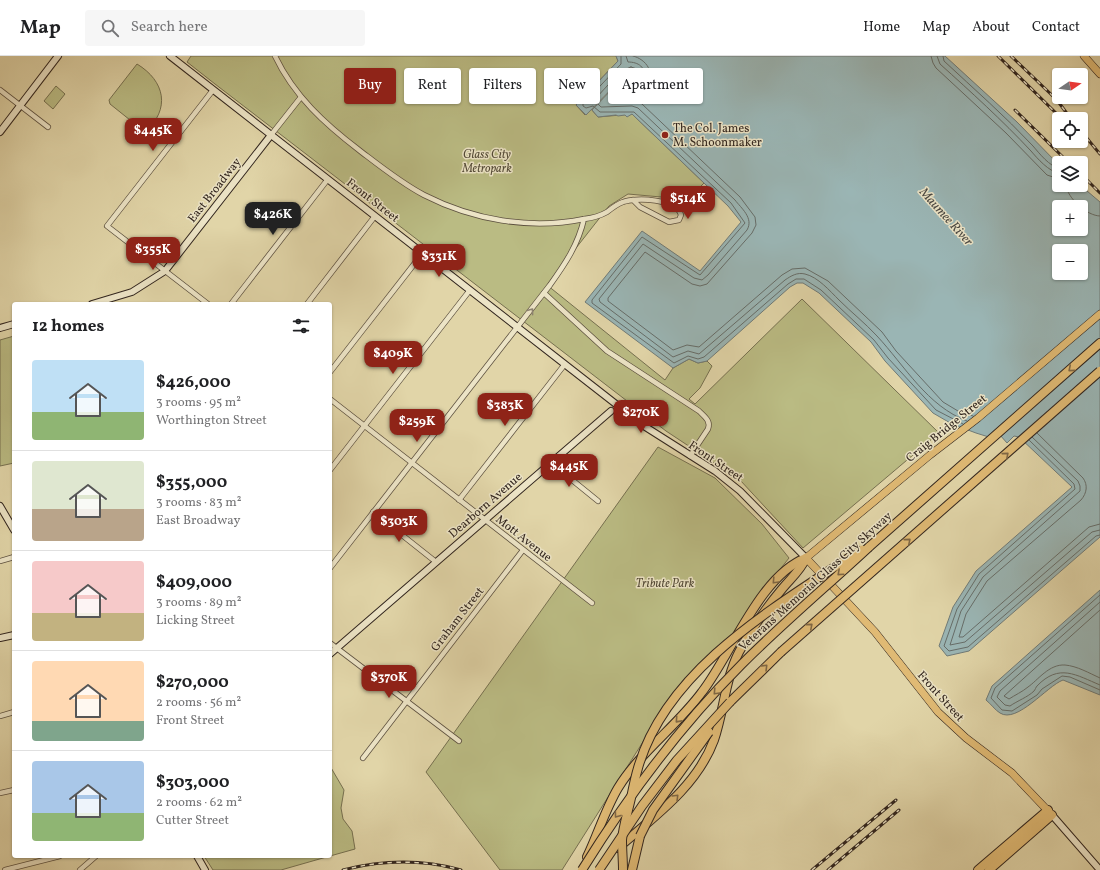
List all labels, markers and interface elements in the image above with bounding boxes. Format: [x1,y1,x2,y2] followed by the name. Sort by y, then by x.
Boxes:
[85,10,365,46] search box
[20,15,61,41] text: Map
[99,17,121,39] icon: search
[131,17,208,38] text: Search here
[863,18,900,37] text: Home
[922,18,950,37] text: Map
[972,18,1010,37] text: About
[1032,18,1080,37] text: Contact
[344,68,396,104] chip: Buy
[404,68,461,104] chip: Rent
[469,68,536,104] chip: Filters
[544,68,600,104] chip: New
[608,68,703,104] chip: Apartment
[1052,68,1088,104] north arrow
[1052,68,1088,280] map controls
[1052,112,1088,148] button: locate
[125,118,181,152] pin: $445K
[673,121,762,151] place label: The Col. James M. Schoonmaker
[134,122,172,140] text: $445K
[660,130,670,140] marker: The Col. James M. Schoonmaker
[461,147,512,177] park label: Glass City Metropark
[184,155,245,226] street label: East Broadway
[1052,156,1088,192] button: layers
[343,175,402,226] street label: Front Street
[914,184,977,250] water label: Maumee River
[660,186,716,220] pin: $514K
[670,190,706,208] text: $514K
[1052,200,1088,236] button: +
[245,202,301,236] pin: $426K
[254,206,292,224] text: $426K
[125,237,181,271] pin: $355K
[135,241,171,259] text: $355K
[411,244,467,278] pin: $331K
[1052,244,1088,280] button: −
[421,248,457,266] text: $331K
[526,308,533,315] one-way arrow
[32,315,104,338] text: 12 homes
[290,315,312,337] icon: filters
[365,341,421,375] pin: $409K
[373,345,413,363] text: $409K
[1068,364,1075,371] one-way arrow
[156,371,231,394] text: $426,000
[64,376,112,424] icon: home
[903,391,990,466] street label: Craig Bridge Street
[477,393,533,427] pin: $383K
[156,394,241,412] text: 3 rooms · 95 m²
[486,397,524,415] text: $383K
[613,400,669,434] pin: $270K
[622,404,660,422] text: $270K
[389,409,445,443] pin: $259K
[156,412,267,430] text: Worthington Street
[399,413,435,431] text: $259K
[685,438,746,486] street label: Front Street
[1001,452,1008,459] one-way arrow
[541,454,597,488] pin: $445K
[550,458,588,476] text: $445K
[446,469,526,542] street label: Dearborn Avenue
[156,471,227,494] text: $355,000
[64,477,112,525] icon: home
[156,494,242,512] text: 3 rooms · 83 m²
[736,508,896,655] street label: Veterans' Memorial Glass City Skyway
[371,509,427,543] pin: $303K
[156,512,240,530] text: East Broadway
[492,512,555,566] street label: Mott Avenue
[380,513,418,531] text: $303K
[903,538,911,545] one-way arrow
[838,569,845,576] one-way arrow
[156,571,232,594] text: $409,000
[636,576,695,592] park label: Tribute Park
[772,576,780,584] one-way arrow
[64,577,112,625] icon: home
[428,584,488,655] street label: Graham Street
[156,594,242,612] text: 3 rooms · 89 m²
[156,612,235,630] text: Licking Street
[806,624,813,631] one-way arrow
[760,664,768,672] one-way arrow
[361,665,417,699] pin: $370K
[913,668,967,725] street label: Front Street
[370,669,408,687] text: $370K
[156,671,229,694] text: $270,000
[64,677,112,725] icon: home
[713,687,721,695] one-way arrow
[156,694,241,712] text: 2 rooms · 56 m²
[156,712,224,730] text: Front Street
[675,715,682,723] one-way arrow
[156,771,229,794] text: $303,000
[64,777,112,825] icon: home
[156,794,242,812] text: 2 rooms · 62 m²
[671,794,679,802] one-way arrow
[615,810,622,817] one-way arrow
[156,812,229,830] text: Cutter Street

